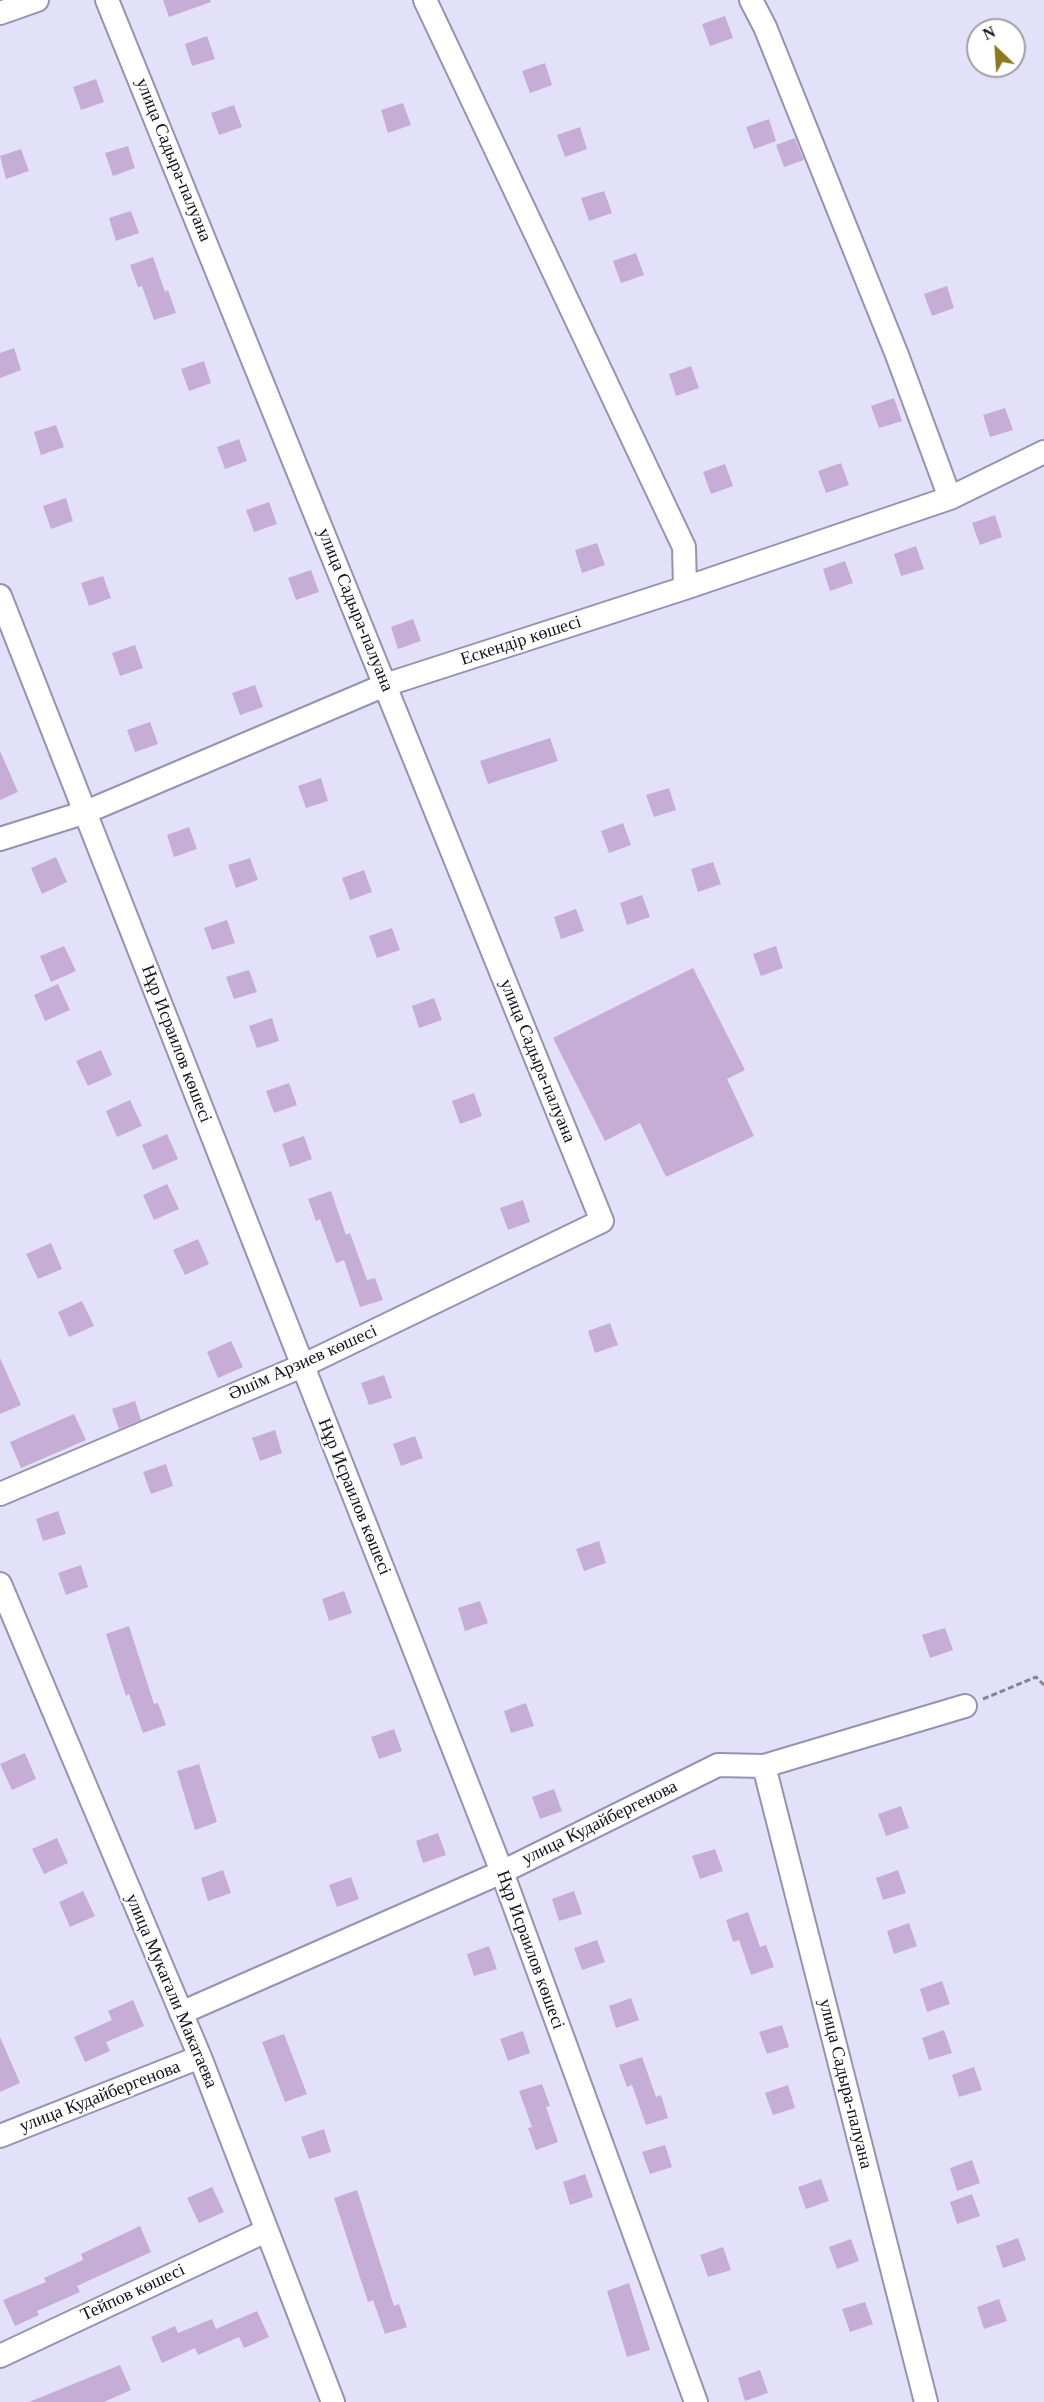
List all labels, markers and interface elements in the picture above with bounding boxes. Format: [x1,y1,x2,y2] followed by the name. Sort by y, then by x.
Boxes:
[966,18,1026,78] north arrow
[980,23,998,43] text: N
[130,75,216,245] street label: улица Садыра-палуана
[312,525,398,695] street label: улица Садыра-палуана
[458,611,584,671] street label: Ескендір көшесі
[136,962,216,1126] street label: Нұр Исраилов көшесі
[494,976,580,1146] street label: улица Садыра-палуана
[225,1320,381,1406] street label: Әшім Арзиев көшесі
[313,1415,395,1579] street label: Нұр Исраилов көшесі
[519,1776,681,1870] street label: улица Кудайбергенова
[491,1868,569,2032] street label: Нұр Исраилов көшесі
[120,1891,222,2091] street label: улица Мукагали Макатаева
[813,1997,877,2171] street label: улица Садыра-палуана
[17,2056,183,2138] street label: улица Кудайбергенова
[77,2259,189,2327] street label: Тейпов көшесі

